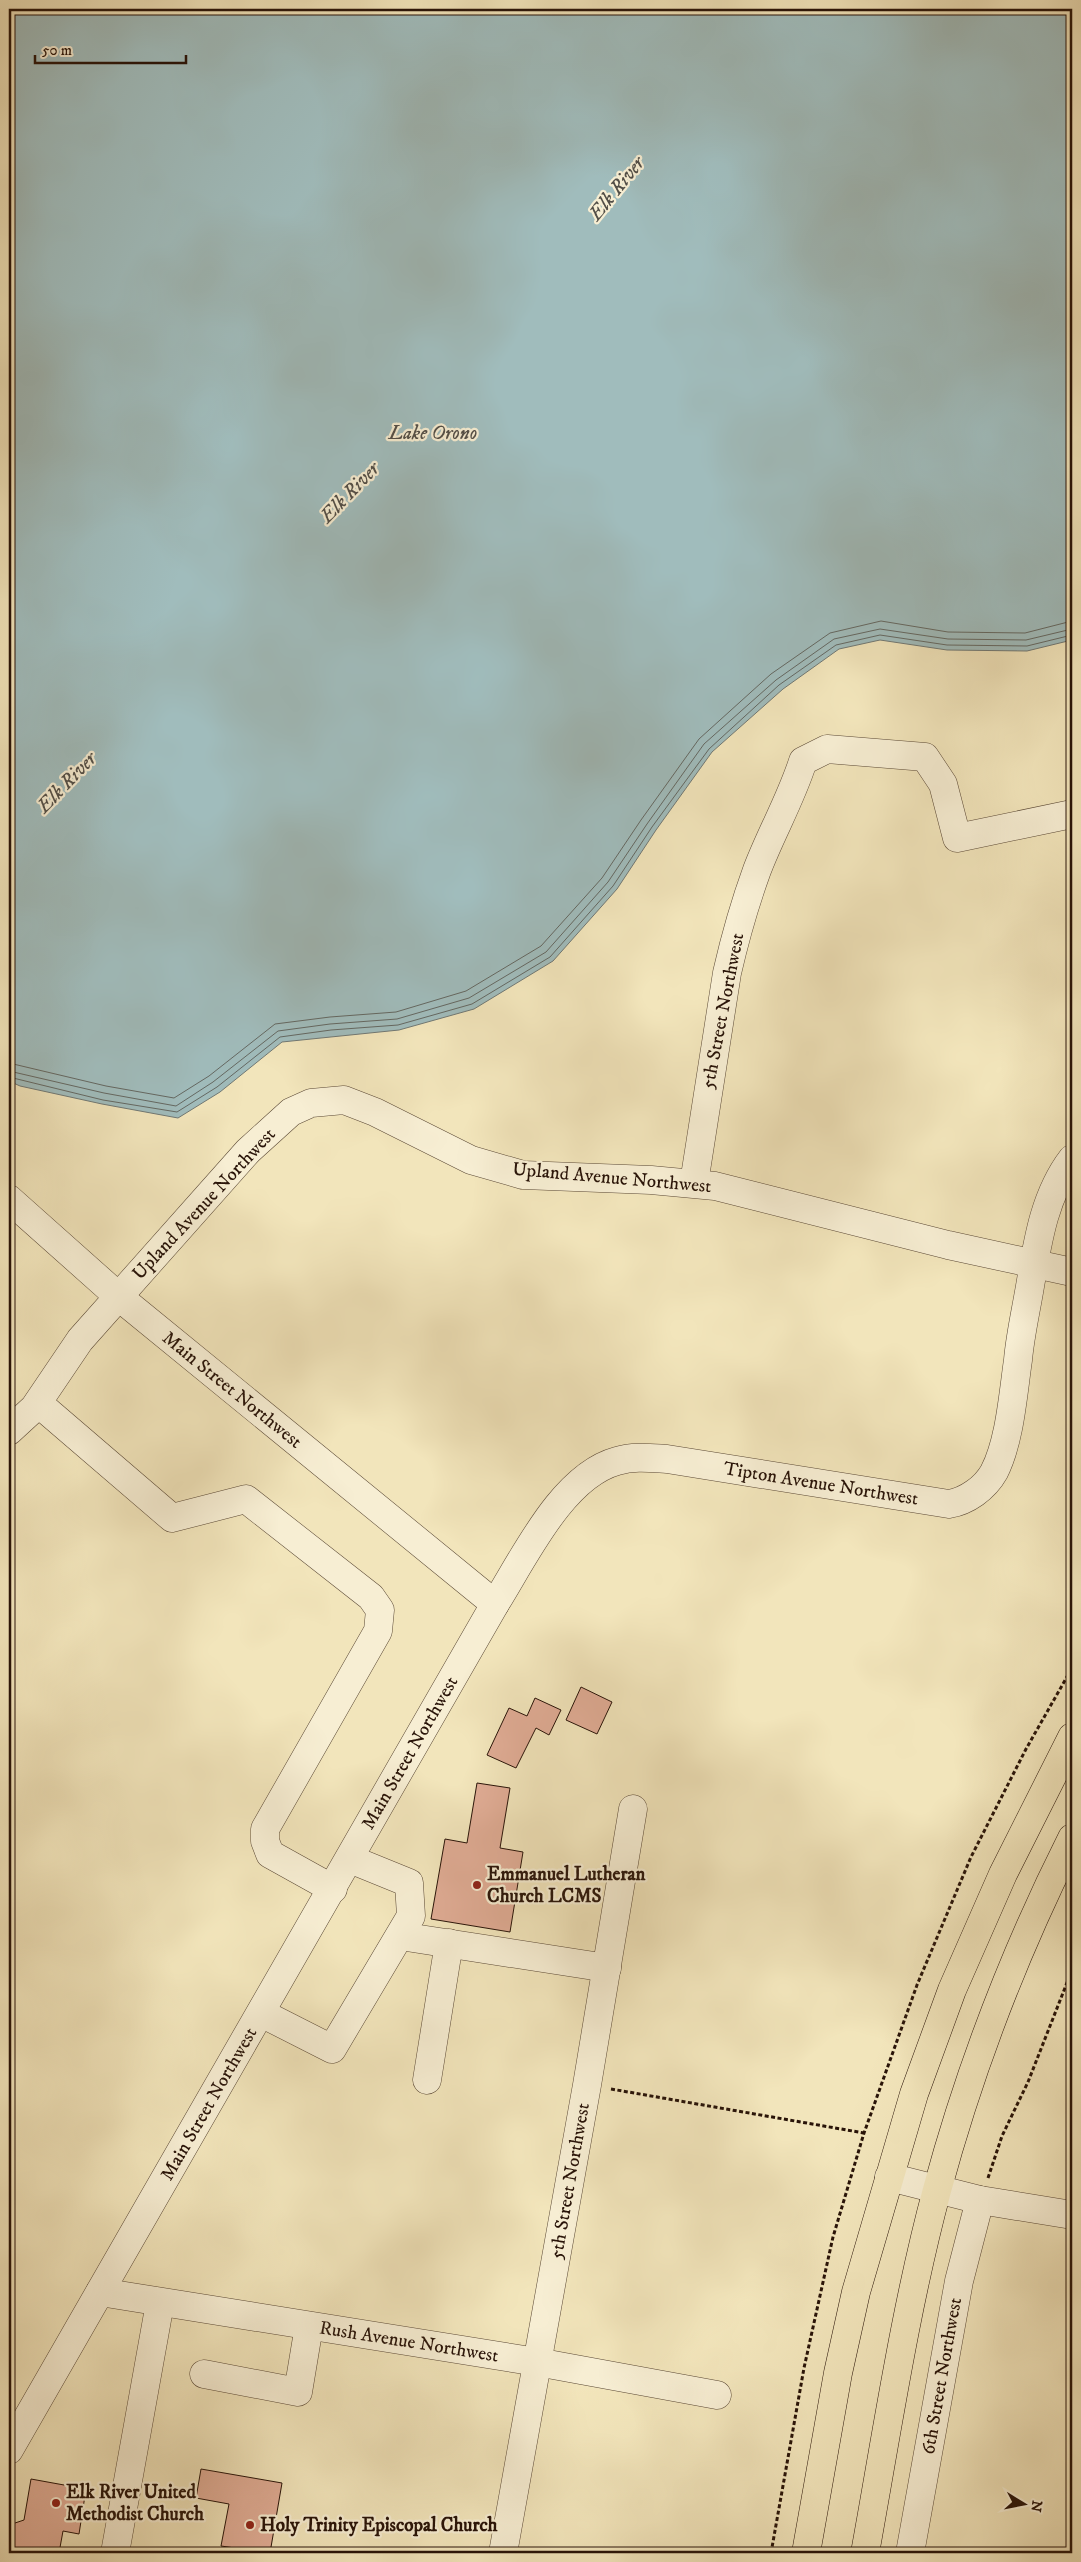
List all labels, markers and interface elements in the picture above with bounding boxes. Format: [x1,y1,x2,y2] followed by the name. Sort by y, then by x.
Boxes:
[35,32,186,64] scale bar
[42,41,72,60] text: 50 m
[583,150,652,227] water label: Elk River
[388,421,477,446] water label: Lake Orono
[314,456,387,530] water label: Elk River
[31,746,104,820] water label: Elk River
[697,931,749,1091] street label: 5th Street Northwest
[128,1123,280,1285] street label: Upland Avenue Northwest
[512,1158,712,1198] street label: Upland Avenue Northwest
[157,1327,307,1453] street label: Main Street Northwest
[722,1457,920,1511] street label: Tipton Avenue Northwest
[357,1672,463,1834] street label: Main Street Northwest
[487,1863,647,1908] place label: Emmanuel Lutheran Church LCMS
[471,1879,483,1891] marker: Emmanuel Lutheran Church LCMS
[156,2023,262,2185] street label: Main Street Northwest
[545,2101,595,2261] street label: 5th Street Northwest
[917,2296,967,2456] street label: 6th Street Northwest
[318,2316,500,2368] street label: Rush Avenue Northwest
[998,2480,1048,2530] north arrow
[66,2481,205,2526] place label: Elk River United Methodist Church
[50,2497,62,2509] marker: Elk River United Methodist Church
[1026,2499,1046,2514] text: N
[260,2514,499,2537] place label: Holy Trinity Episcopal Church
[244,2519,256,2531] marker: Holy Trinity Episcopal Church

